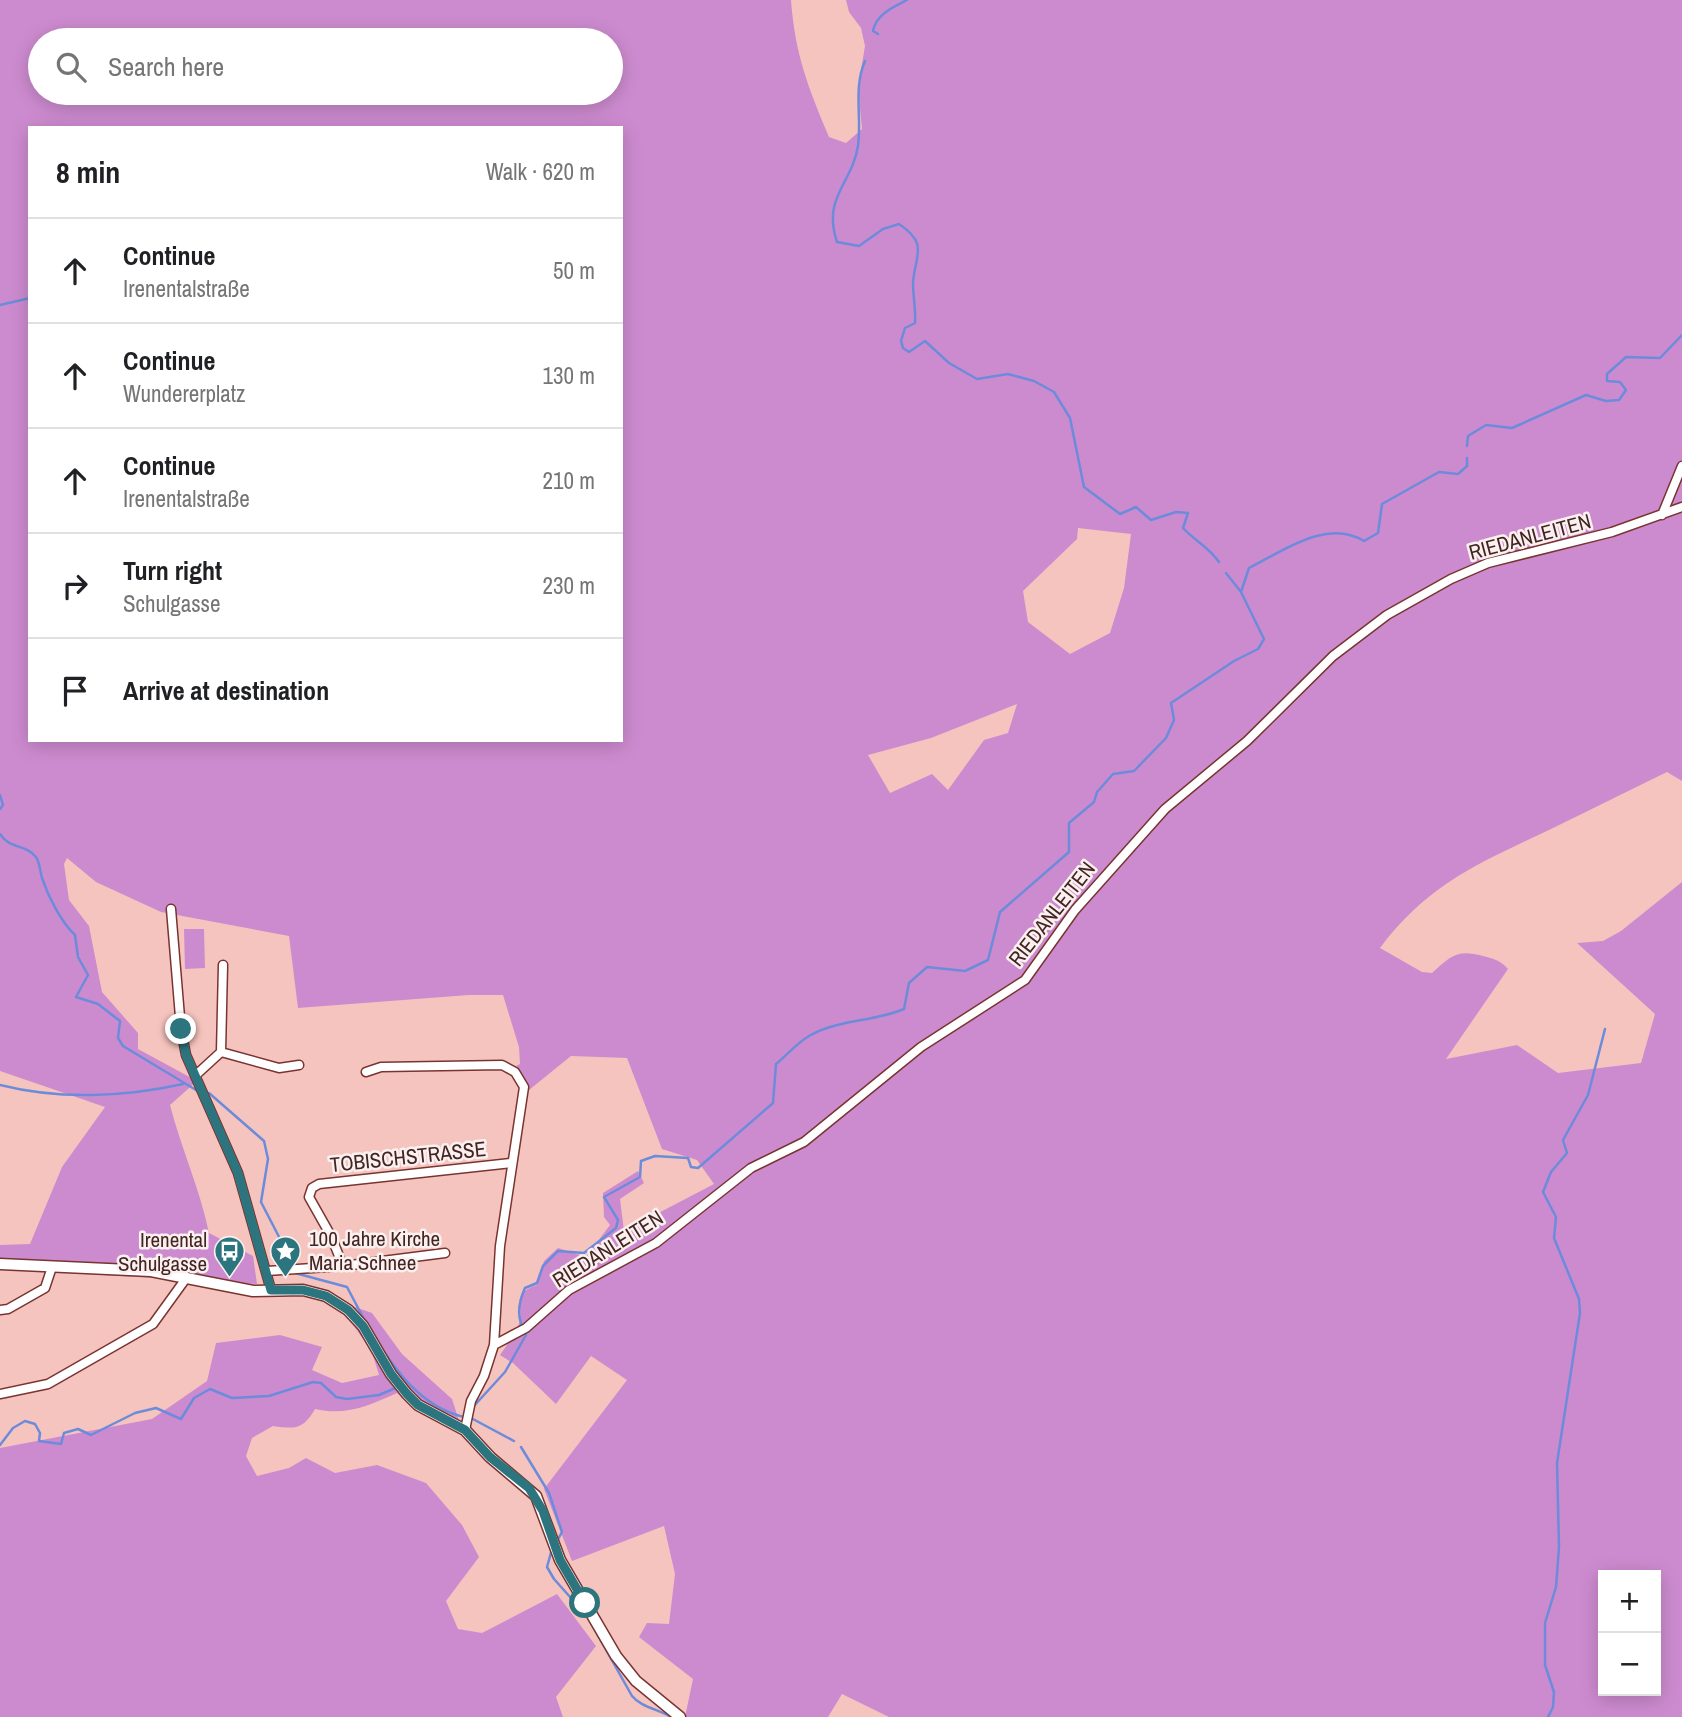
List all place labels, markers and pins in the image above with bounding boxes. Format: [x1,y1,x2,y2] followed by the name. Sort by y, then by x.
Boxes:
[309,1224,440,1277] place label: 100 Jahre Kirche Maria Schnee
[118,1225,207,1278] place label: Irenental Schulgasse
[269,1234,303,1278] place icon: 100 Jahre Kirche Maria Schnee
[213,1235,247,1279] bus stop icon: Irenental Schulgasse

